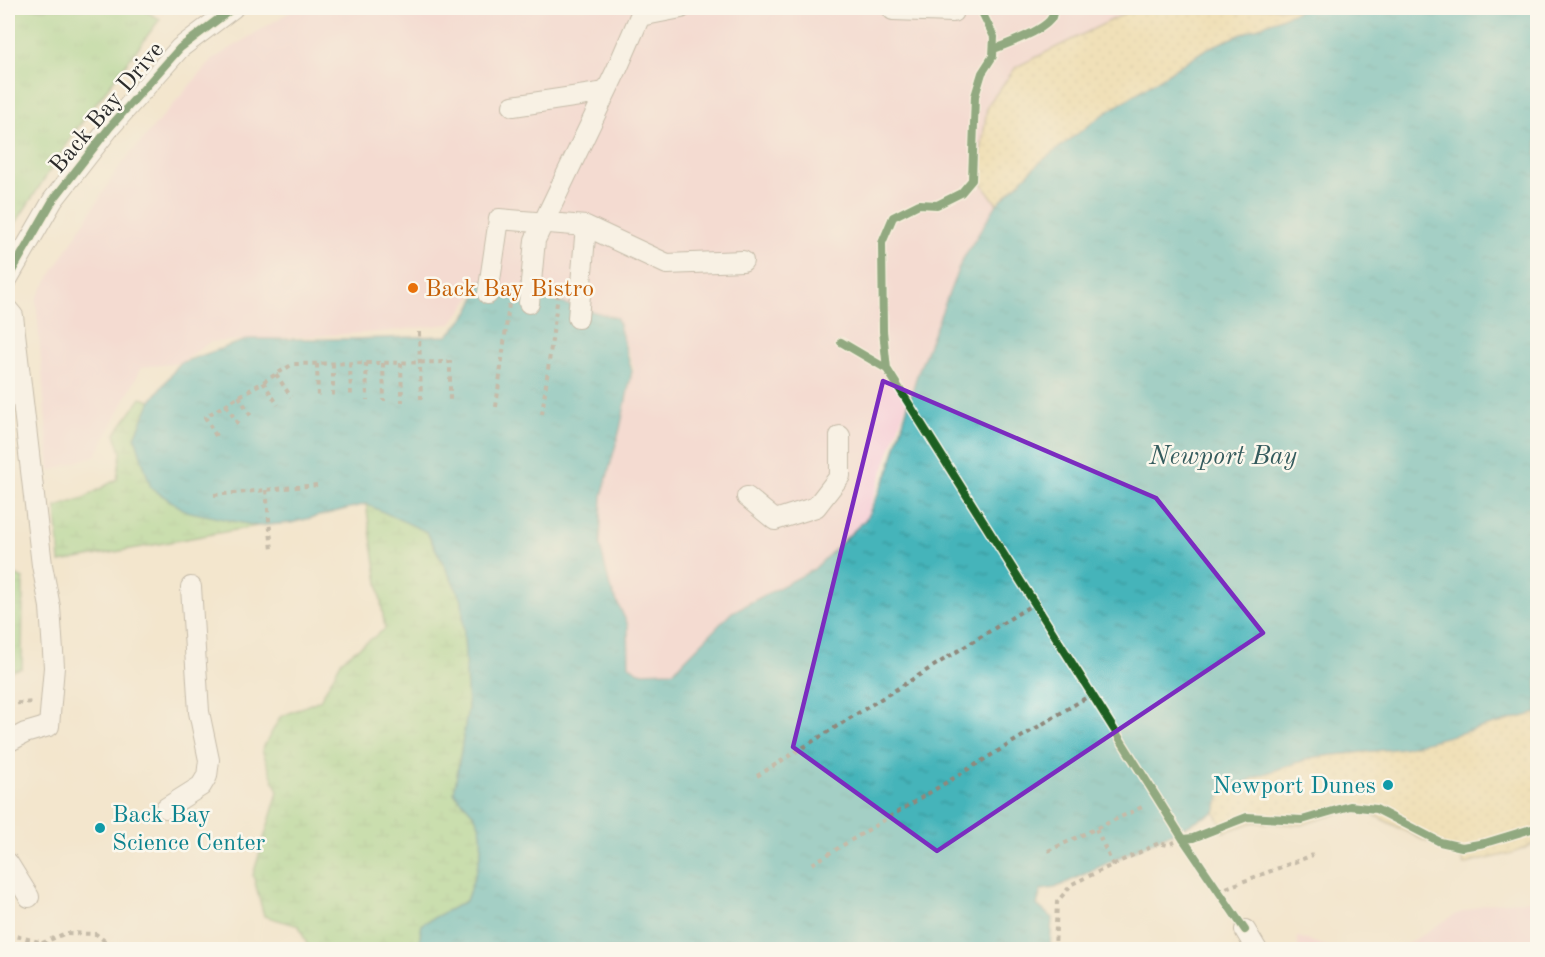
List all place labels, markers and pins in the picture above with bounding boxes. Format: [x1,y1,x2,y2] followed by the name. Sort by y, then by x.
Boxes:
[425,278,594,302] place label: Back Bay Bistro
[406,281,420,295] marker: Back Bay Bistro
[1213,775,1376,799] place label: Newport Dunes
[1381,778,1395,792] marker: Newport Dunes
[112,804,266,856] place label: Back Bay Science Center
[93,821,107,835] marker: Back Bay Science Center

